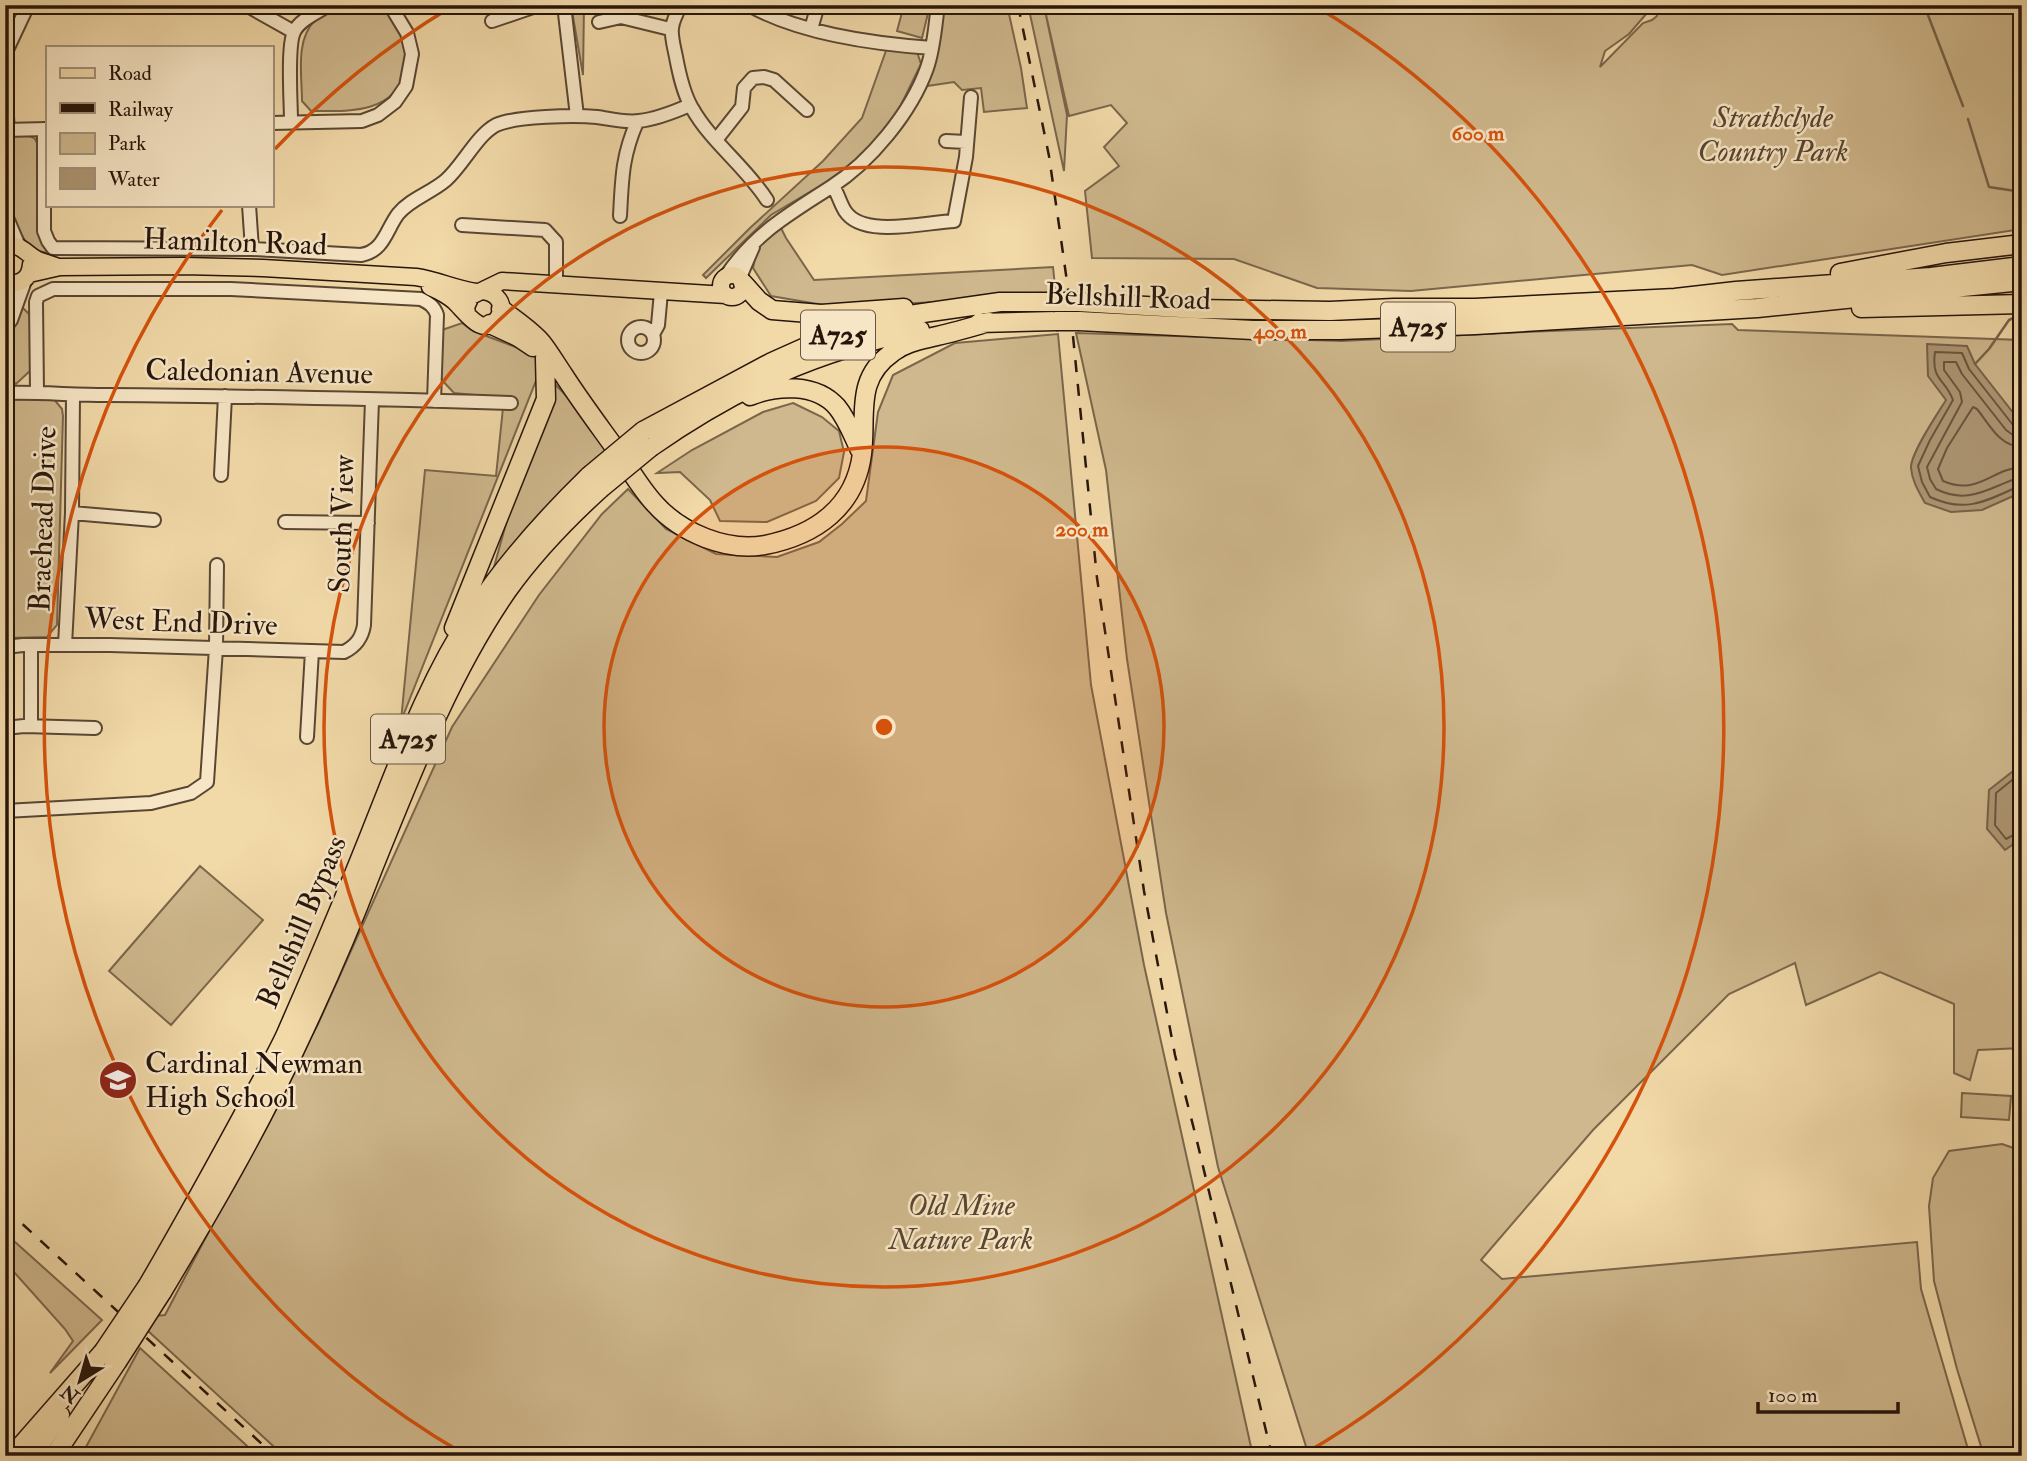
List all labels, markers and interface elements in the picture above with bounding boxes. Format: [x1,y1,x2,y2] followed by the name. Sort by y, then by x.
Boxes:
[46,46,273,206] legend
[108,60,153,87] text: Road
[108,96,174,123] text: Railway
[1697,99,1849,170] park label: Strathclyde Country Park
[1452,120,1505,147] text: 600 m
[108,130,146,157] text: Park
[107,166,160,193] text: Water
[142,220,328,264] street label: Hamilton Road
[1044,276,1212,318] street label: Bellshill Road
[1381,302,1455,352] road number: A725
[801,310,875,360] road number: A725
[1252,318,1307,345] text: 400 m
[145,352,373,392] street label: Caledonian Avenue
[21,425,65,613] street label: Braehead Drive
[321,454,363,594] street label: South View
[1056,516,1109,543] text: 200 m
[83,600,278,644] street label: West End Drive
[371,714,445,764] road number: A725
[872,715,896,739] centre of rings
[249,830,355,1014] street label: Bellshill Bypass
[145,1045,363,1116] place label: Cardinal Newman High School
[97,1059,139,1101] school or university icon: Cardinal Newman High School
[887,1187,1033,1258] park label: Old Mine Nature Park
[46,1346,116,1416] north arrow
[1758,1370,1898,1414] scale bar
[56,1378,85,1409] text: N
[1768,1382,1818,1409] text: 100 m

